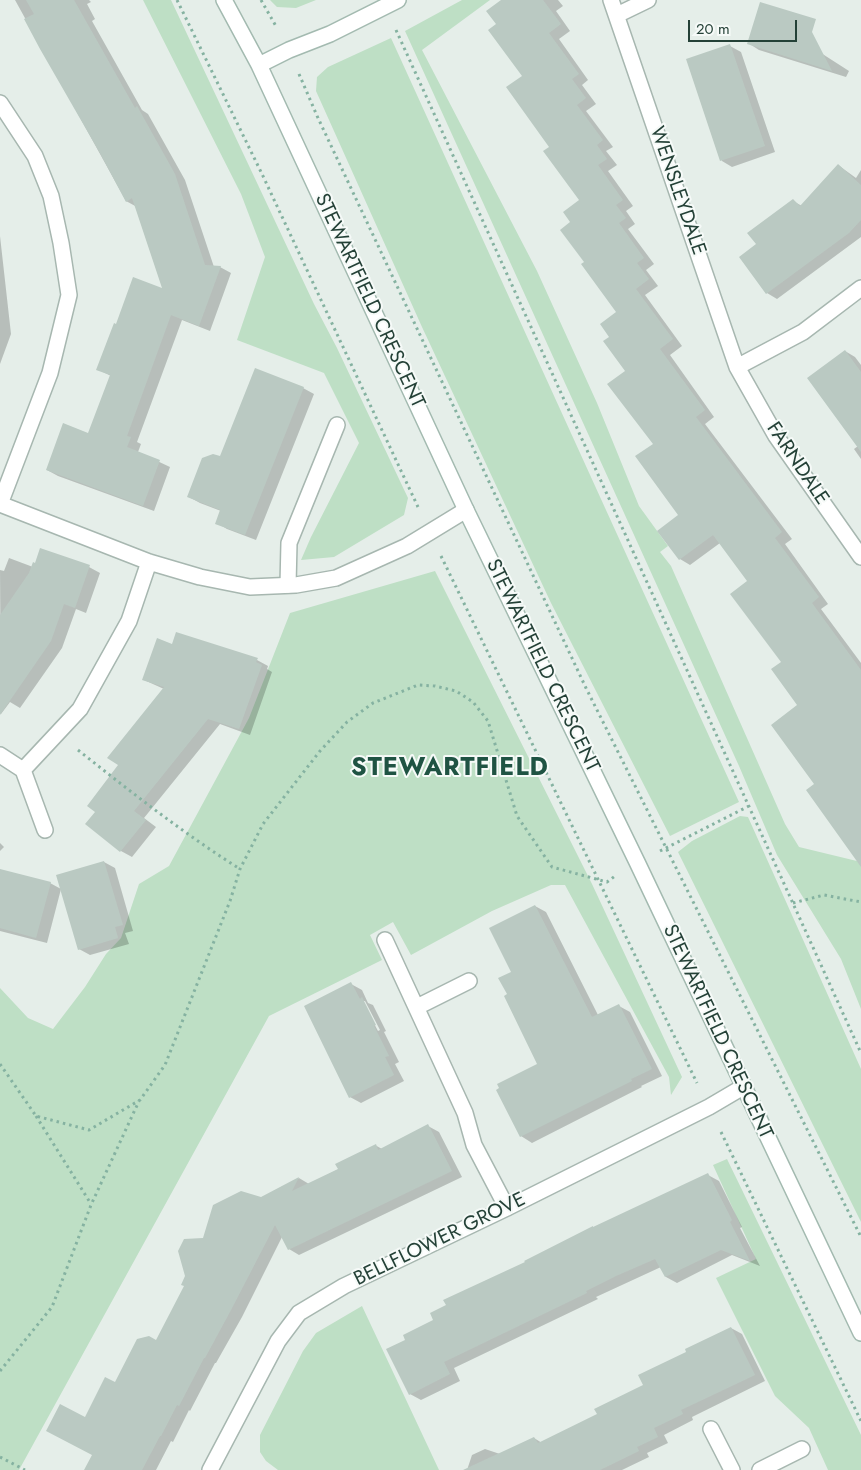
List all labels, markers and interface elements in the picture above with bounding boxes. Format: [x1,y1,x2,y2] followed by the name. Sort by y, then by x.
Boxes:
[691,10,800,42] scale bar
[696,18,730,40] text: 20 m
[644,123,710,259] street label: WENSLEYDALE
[309,190,429,412] street label: STEWARTFIELD CRESCENT
[761,418,833,510] street label: FARNDALE
[480,556,604,776] street label: STEWARTFIELD CRESCENT
[350,754,550,784] district label: STEWARTFIELD
[657,921,777,1143] street label: STEWARTFIELD CRESCENT
[350,1188,530,1292] street label: BELLFLOWER GROVE

